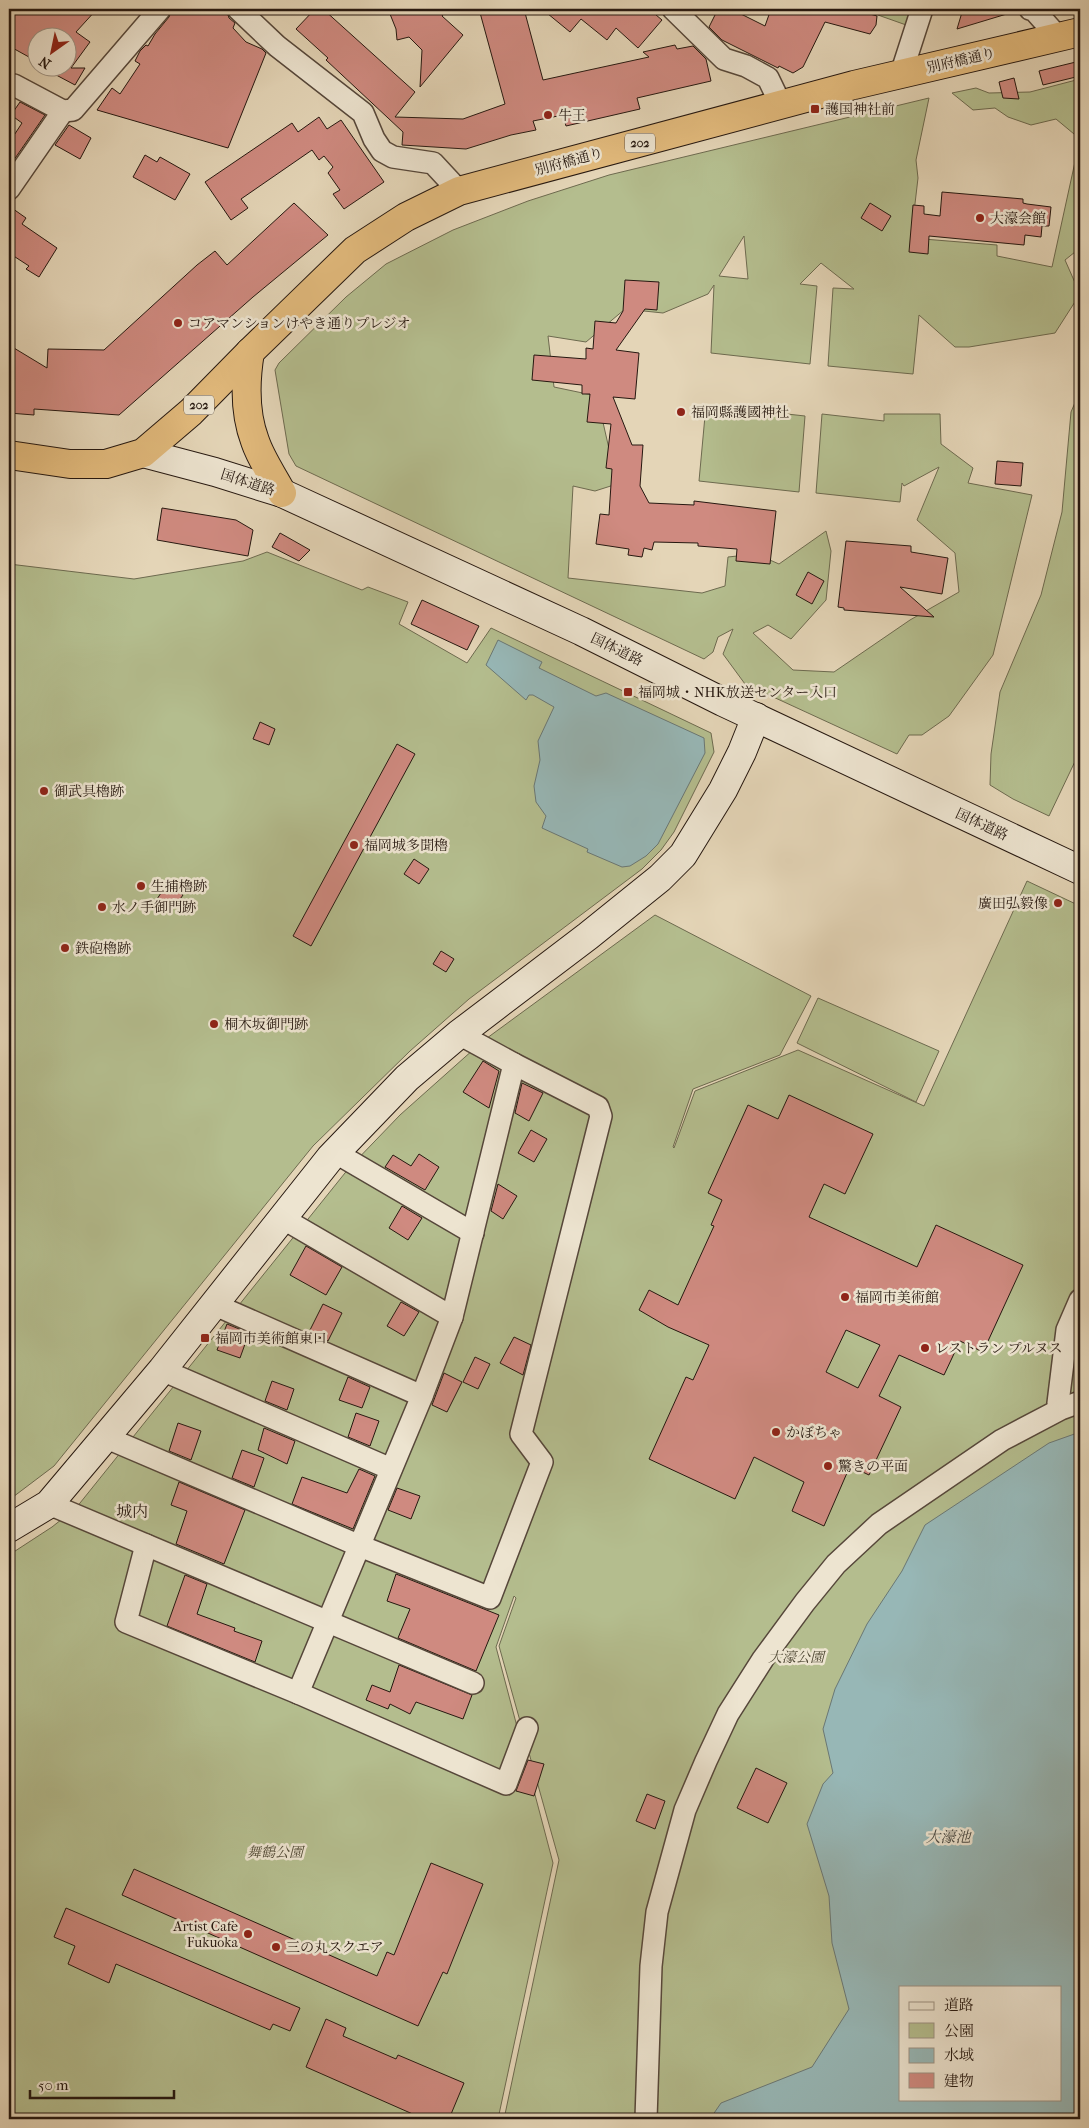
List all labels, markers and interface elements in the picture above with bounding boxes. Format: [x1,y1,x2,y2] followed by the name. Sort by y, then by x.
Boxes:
[28,28,78,78] north arrow
[925,44,997,77] street label: 別府橋通り
[36,52,54,73] text: N
[825,101,895,118] place label: 護国神社前
[809,103,821,115] marker: 護国神社前
[558,107,586,124] place label: 牛王
[542,109,554,121] marker: 牛王
[625,134,655,152] road number: 202
[533,144,605,179] street label: 別府橋通り
[990,210,1046,227] place label: 大濠会館
[974,212,986,224] marker: 大濠会館
[188,315,410,332] place label: コアマンションけやき通りプレジオ
[172,317,184,329] marker: コアマンションけやき通りプレジオ
[184,396,214,414] road number: 202
[691,404,789,421] place label: 福岡縣護國神社
[675,406,687,418] marker: 福岡縣護國神社
[219,466,277,499] street label: 国体道路
[588,630,646,669] street label: 国体道路
[638,684,837,701] place label: 福岡城・NHK放送センター入口
[622,686,634,698] marker: 福岡城・NHK放送センター入口
[54,783,124,800] place label: 御武具櫓跡
[38,785,50,797] marker: 御武具櫓跡
[953,805,1011,844] street label: 国体道路
[364,837,448,854] place label: 福岡城多聞櫓
[348,839,360,851] marker: 福岡城多聞櫓
[151,878,207,895] place label: 生捕櫓跡
[135,880,147,892] marker: 生捕櫓跡
[978,895,1048,912] place label: 廣田弘毅像
[1052,897,1064,909] marker: 廣田弘毅像
[112,899,196,916] place label: 水ノ手御門跡
[96,901,108,913] marker: 水ノ手御門跡
[75,940,131,957] place label: 鉄砲櫓跡
[59,942,71,954] marker: 鉄砲櫓跡
[224,1016,308,1033] place label: 桐木坂御門跡
[208,1018,220,1030] marker: 桐木坂御門跡
[855,1289,939,1306] place label: 福岡市美術館
[839,1291,851,1303] marker: 福岡市美術館
[215,1330,327,1347] place label: 福岡市美術館東口
[199,1332,211,1344] marker: 福岡市美術館東口
[935,1340,1062,1357] place label: レストラン プルヌス
[919,1342,931,1354] marker: レストラン プルヌス
[786,1424,842,1441] place label: かぼちゃ
[770,1426,782,1438] marker: かぼちゃ
[838,1458,908,1475] place label: 驚きの平面
[822,1460,834,1472] marker: 驚きの平面
[116,1502,148,1521] district label: 城内
[768,1649,826,1666] park label: 大濠公園
[925,1828,972,1846] water label: 大濠池
[247,1844,305,1861] park label: 舞鶴公園
[172,1918,239,1951] place label: Artist Cafe Fukuoka
[242,1928,254,1940] marker: Artist Cafe Fukuoka
[286,1939,384,1956] place label: 三の丸スクエア
[270,1941,282,1953] marker: 三の丸スクエア
[899,1986,1062,2100] legend
[944,1996,974,2014] text: 道路
[944,2022,974,2040] text: 公園
[944,2046,974,2064] text: 水域
[30,2068,174,2100] scale bar
[944,2072,974,2090] text: 建物
[38,2076,69,2094] text: 50 m

